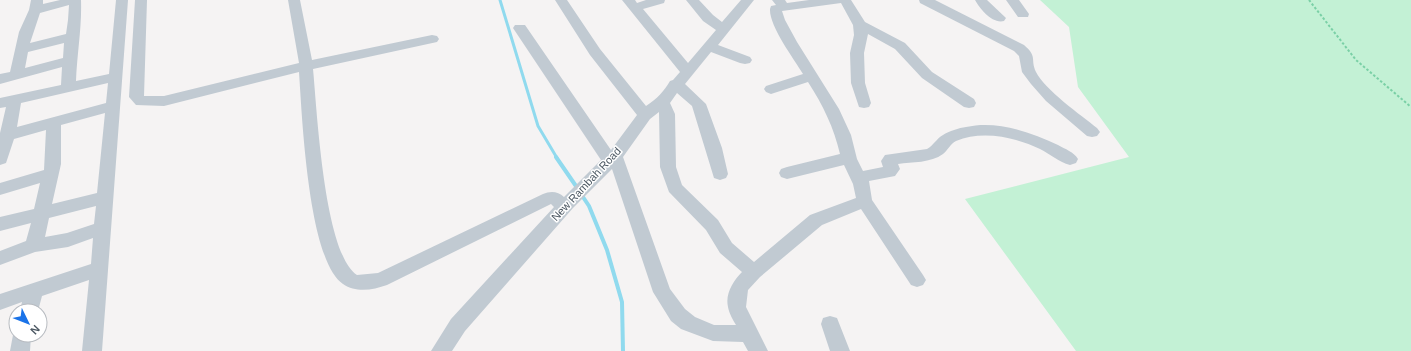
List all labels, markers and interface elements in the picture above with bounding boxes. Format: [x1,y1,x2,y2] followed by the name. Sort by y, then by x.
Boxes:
[549,145,623,223] street label: New Rambah Road
[8,303,48,343] north arrow
[28,323,42,337] text: N

